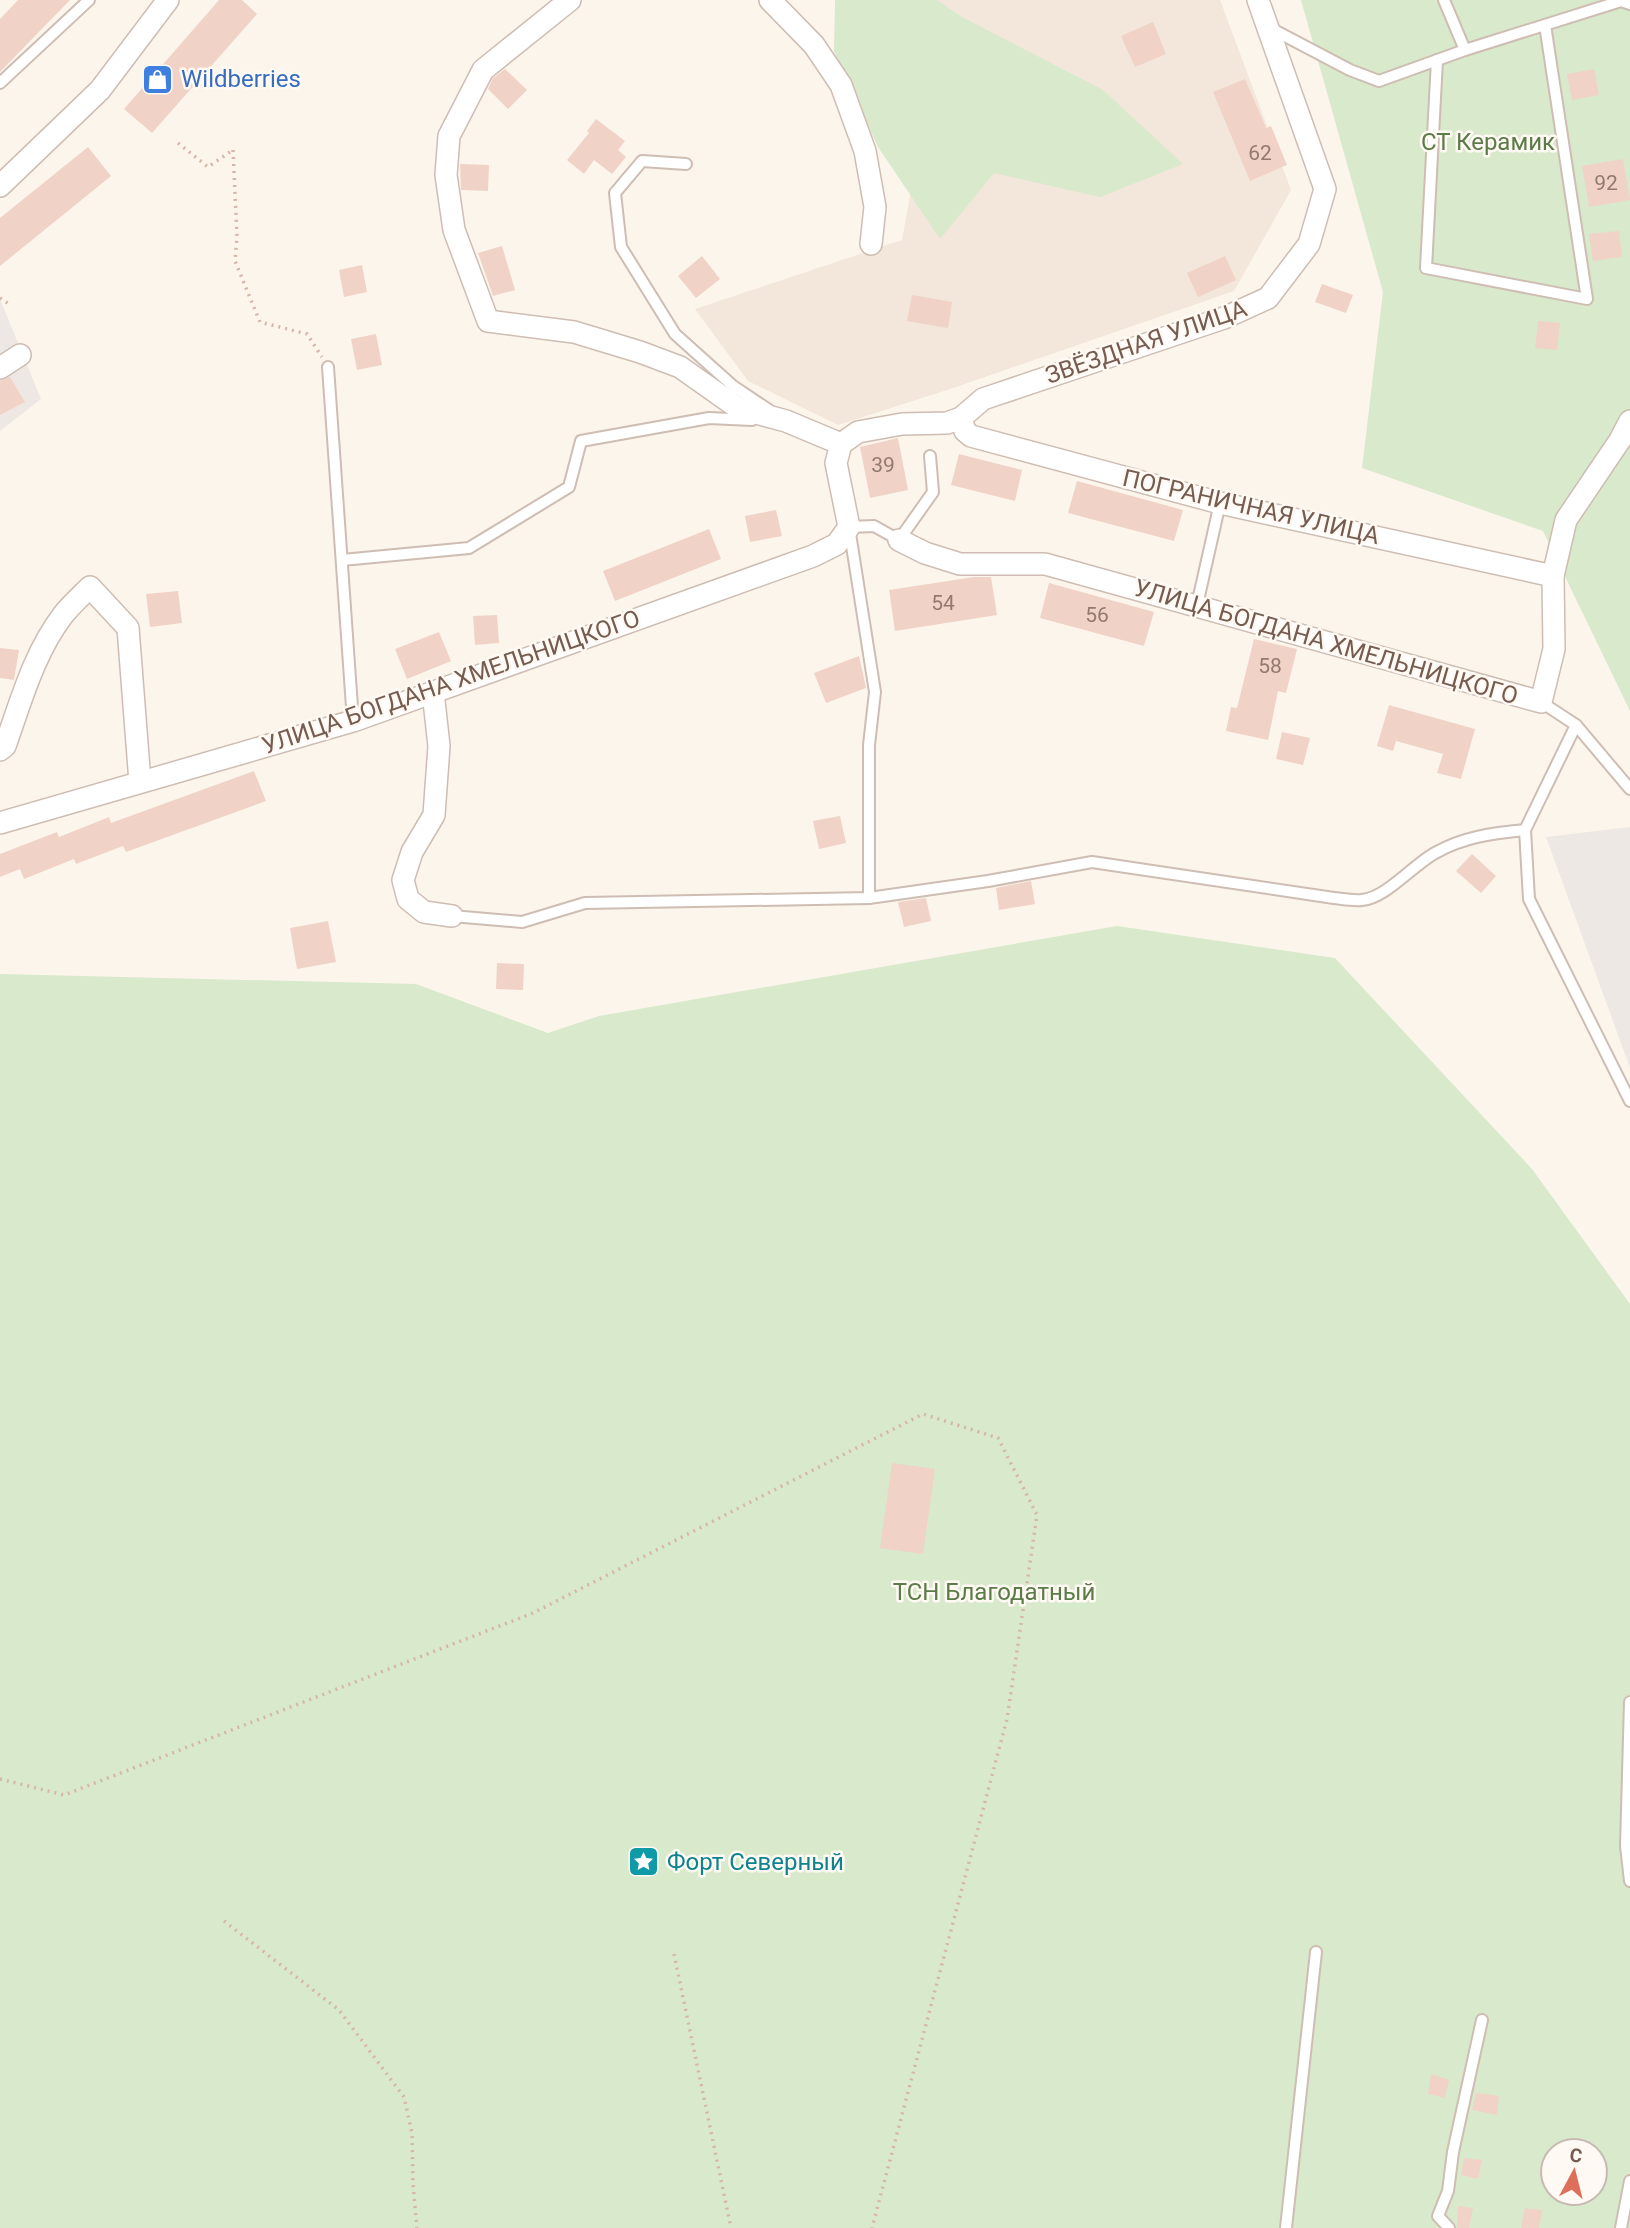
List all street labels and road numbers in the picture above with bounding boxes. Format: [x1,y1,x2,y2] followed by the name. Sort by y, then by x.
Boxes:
[1042,294,1251,390] street label: ЗВЁЗДНАЯ УЛИЦА
[1120,464,1382,550] street label: ПОГРАНИЧНАЯ УЛИЦА
[1131,574,1521,710] street label: УЛИЦА БОГДАНА ХМЕЛЬНИЦКОГО
[258,604,644,760] street label: УЛИЦА БОГДАНА ХМЕЛЬНИЦКОГО

